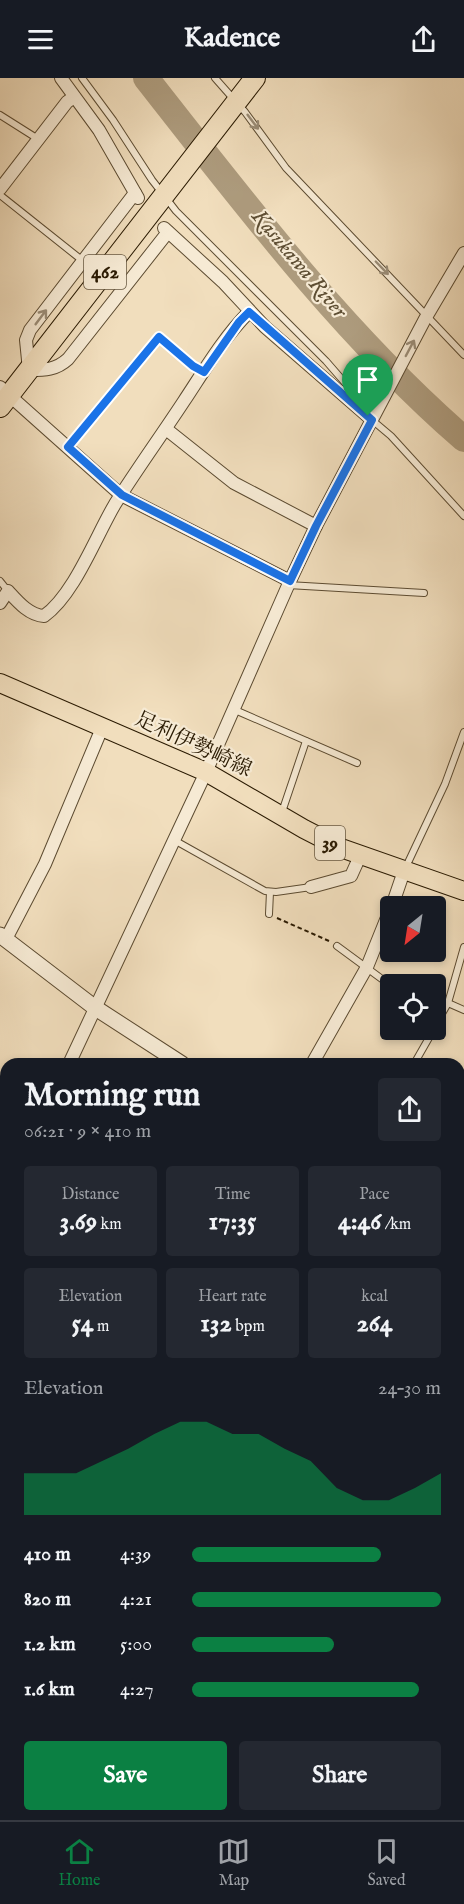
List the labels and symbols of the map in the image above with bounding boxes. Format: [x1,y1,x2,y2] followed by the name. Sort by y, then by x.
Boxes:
[246,114,259,130] one-way arrow
[245,203,354,326] water label: Kasukawa River
[84,255,126,289] road number: 462
[375,260,389,275] one-way arrow
[34,309,47,325] one-way arrow
[405,339,416,357] one-way arrow
[342,354,393,416] pin
[130,706,256,784] street label: 足利伊勢崎線
[315,826,345,860] road number: 39
[380,896,446,962] north arrow

